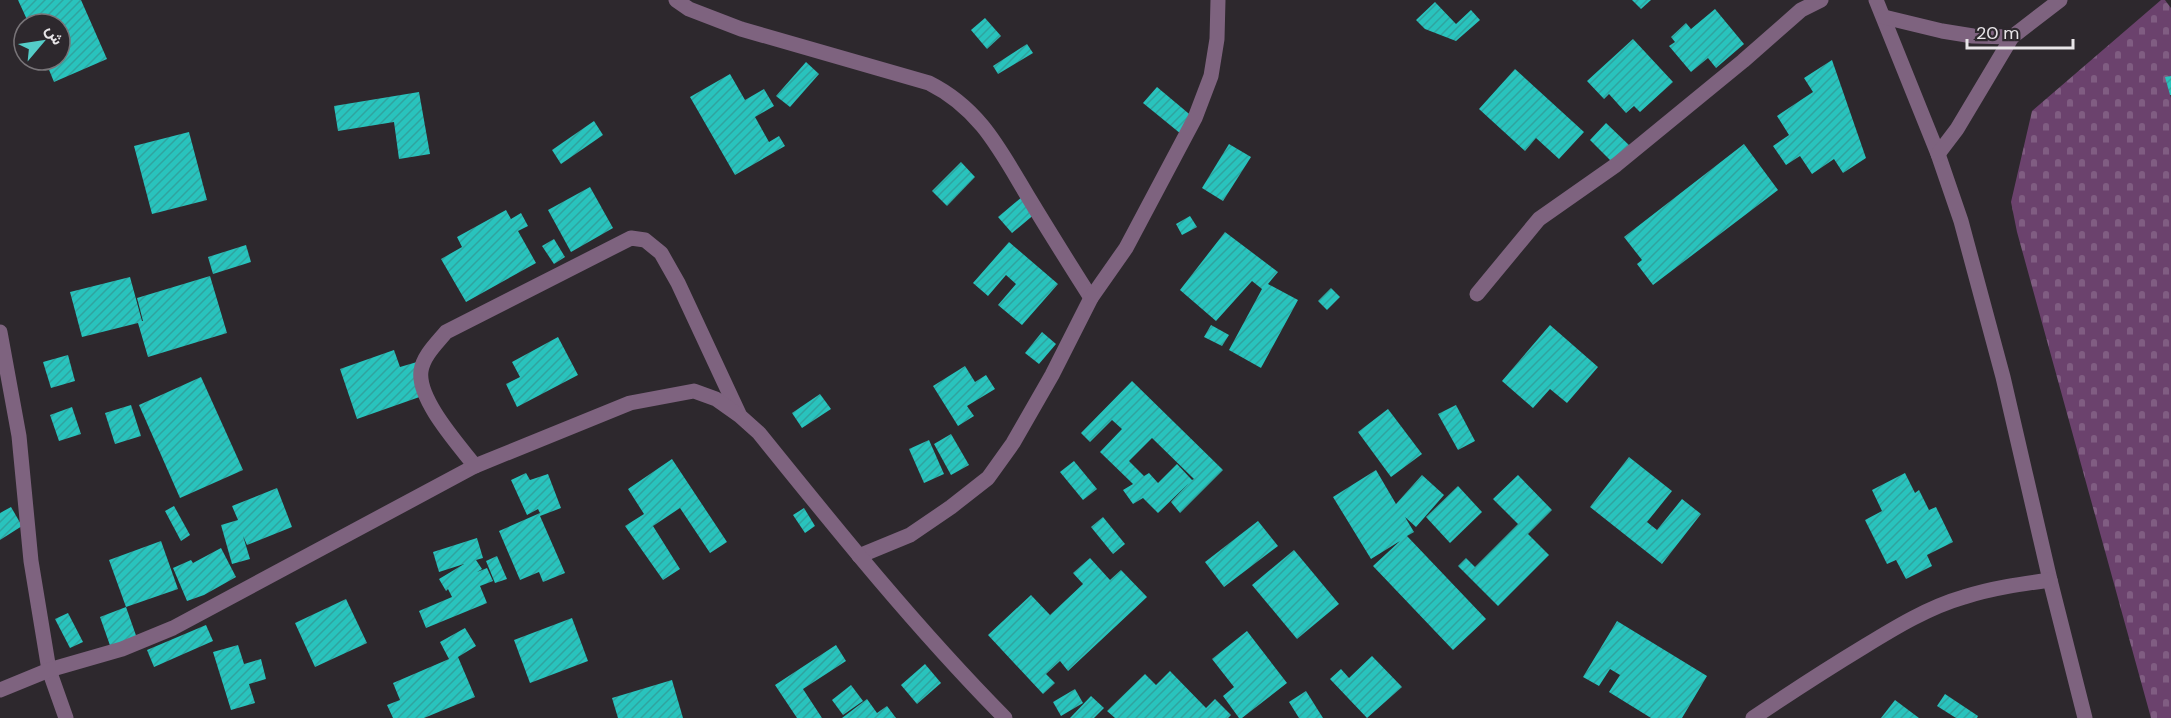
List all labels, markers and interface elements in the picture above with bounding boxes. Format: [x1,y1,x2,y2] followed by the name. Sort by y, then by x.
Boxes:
[12,12,72,72] north arrow
[1967,12,2074,50] scale bar
[41,21,69,48] text: ش
[1976,21,2019,45] text: 20 m

